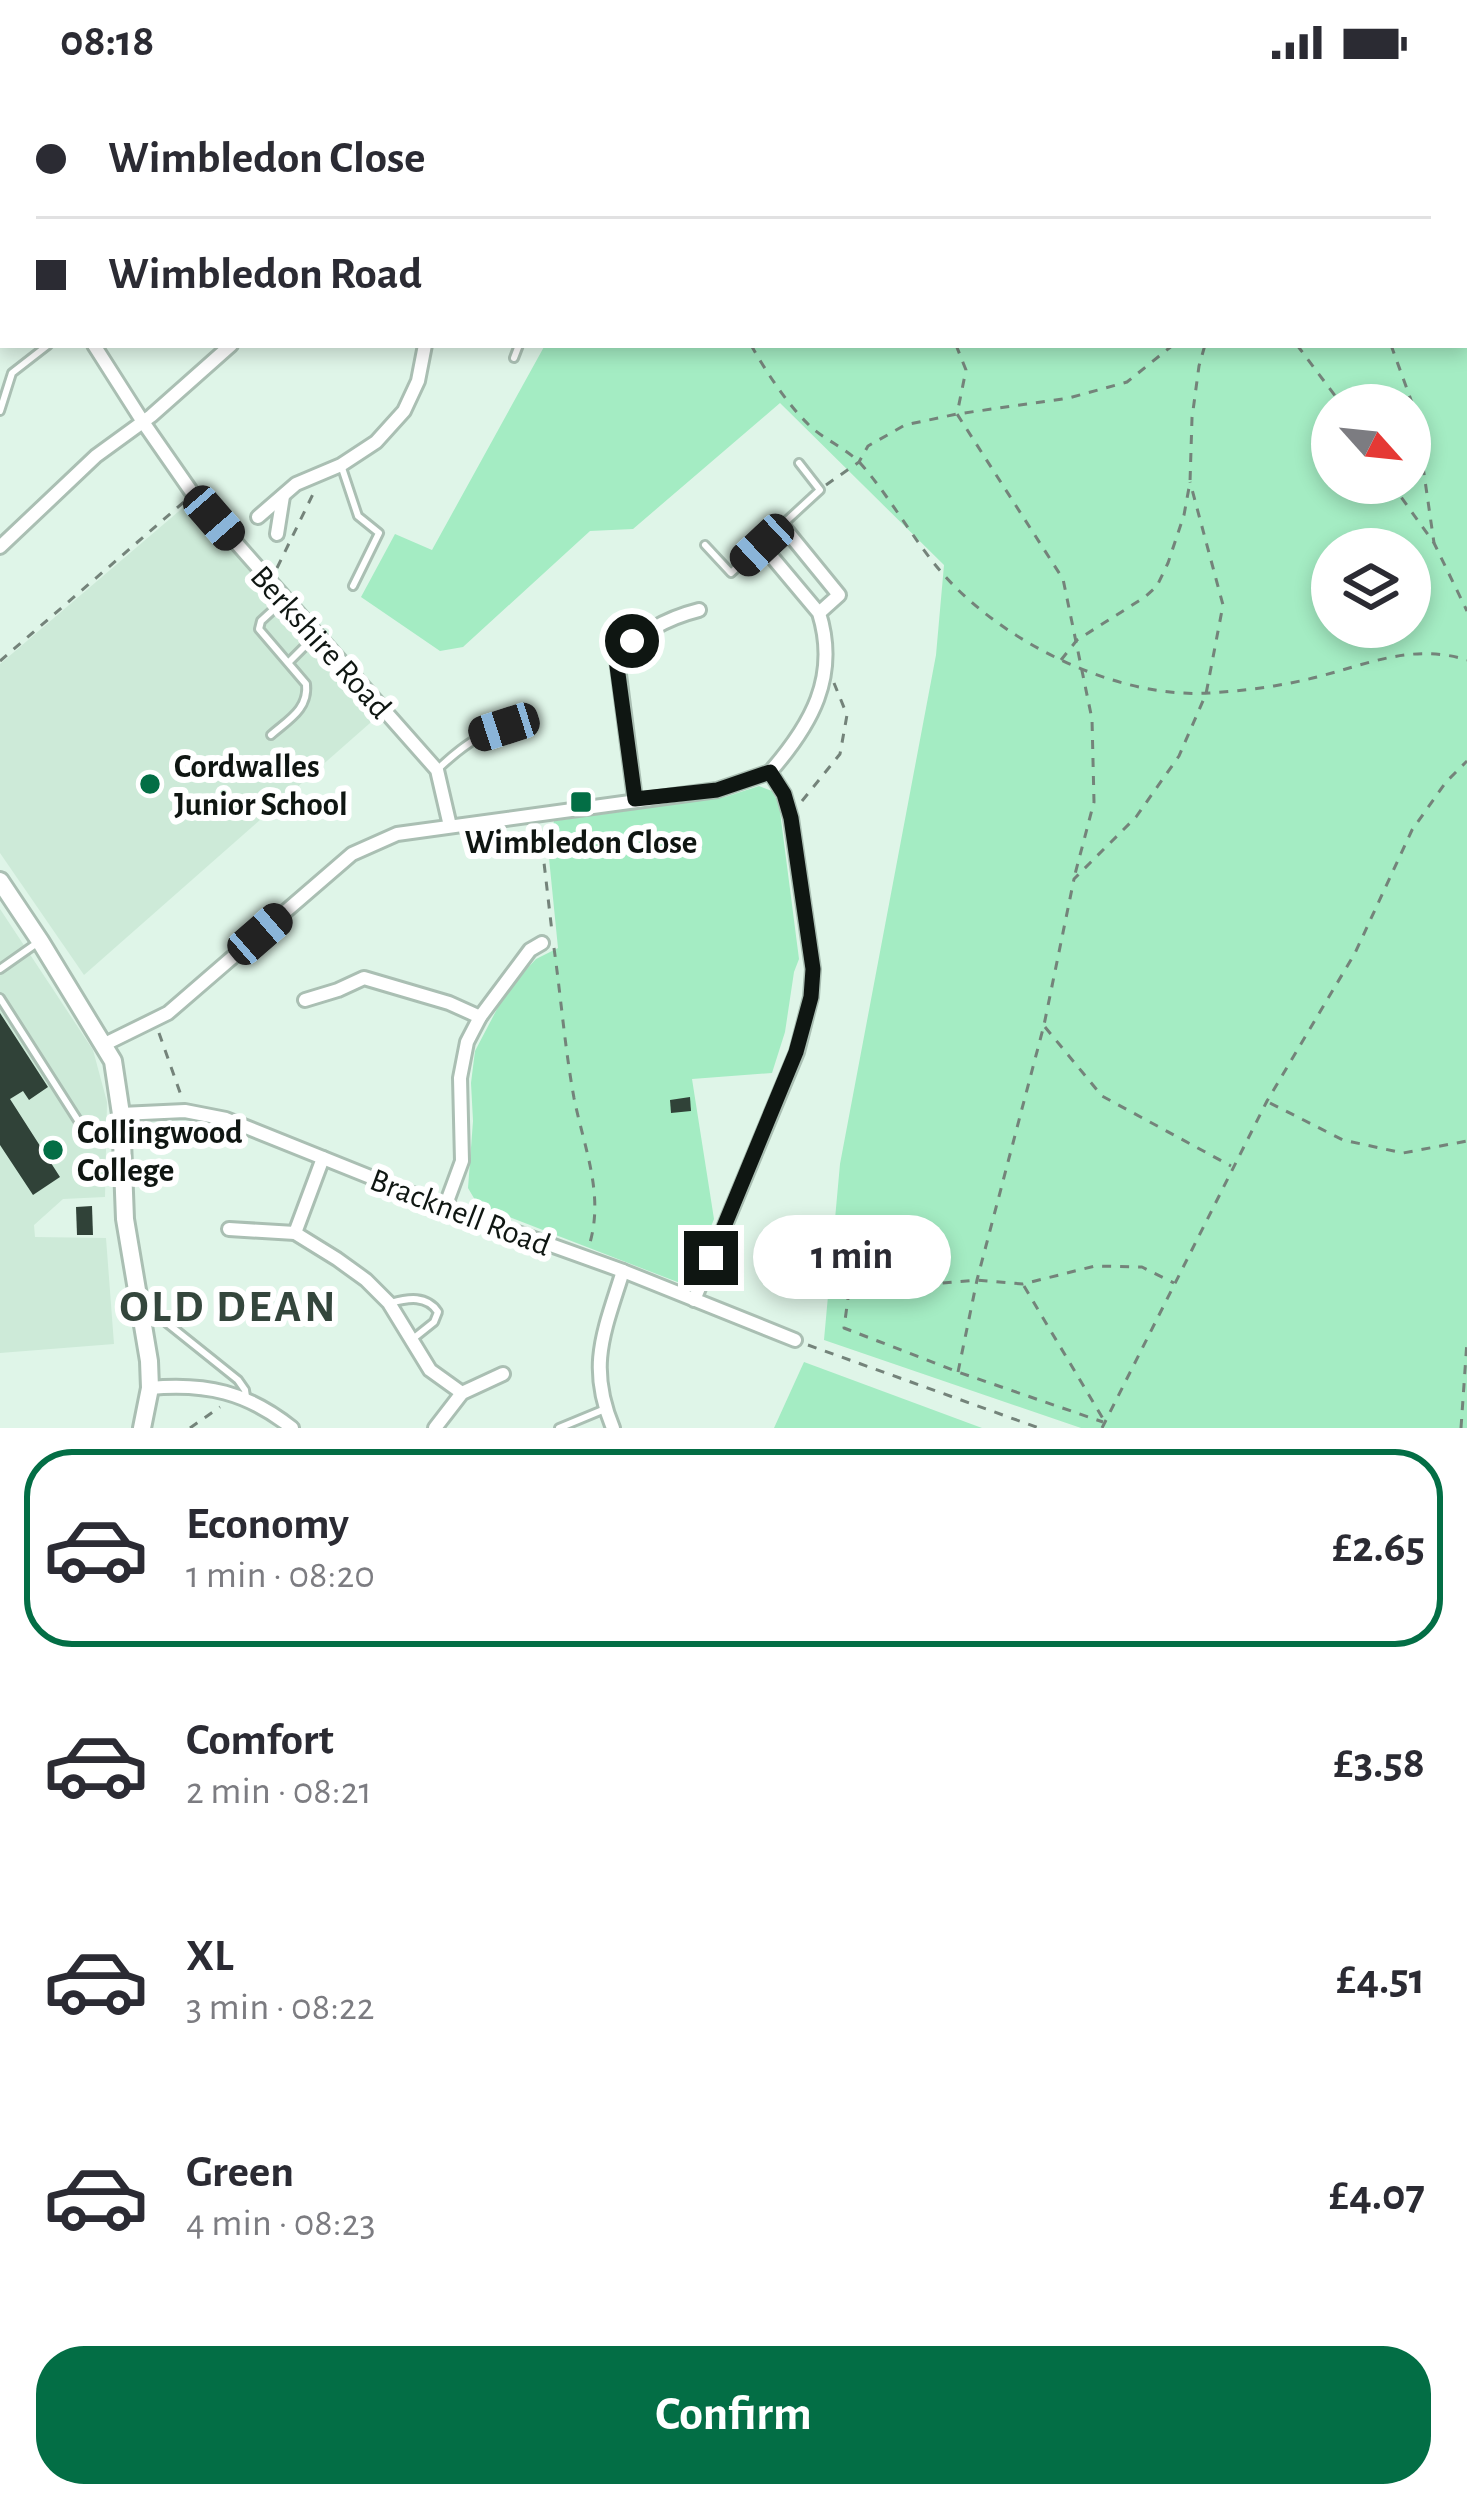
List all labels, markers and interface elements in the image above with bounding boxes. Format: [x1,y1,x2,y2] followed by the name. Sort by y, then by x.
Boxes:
[60,19,154,64] text: 08:18
[108,136,426,181] text: Wimbledon Close
[108,252,422,297] text: Wimbledon Road
[1311,384,1431,504] north arrow
[1311,384,1431,648] map controls
[177,479,251,557] car
[723,507,801,583] car
[1311,528,1431,648] button: layers
[243,560,397,725] street label: Berkshire Road
[605,614,659,668] route start
[464,699,544,755] car
[174,751,348,822] place label: Cordwalles Junior School
[137,771,163,797] marker: Cordwalles Junior School
[568,789,594,815] marker: Wimbledon Close
[465,827,697,860] place label: Wimbledon Close
[221,897,299,971] car
[77,1117,243,1188] place label: Collingwood College
[40,1137,66,1163] marker: Collingwood College
[365,1164,555,1263] street label: Bracknell Road
[753,1216,951,1300] callout: 1 min
[684,1231,738,1285] route end
[811,1237,893,1276] text: 1 min
[120,1285,338,1330] district label: OLD DEAN
[42,1494,150,1602] icon: car
[186,1502,349,1547] text: Economy
[1332,1525,1425,1570] text: £2.65
[186,1556,375,1595] text: 1 min · 08:20
[42,1710,150,1818] icon: car
[186,1718,334,1763] text: Comfort
[1334,1741,1425,1786] text: £3.58
[186,1772,372,1811] text: 2 min · 08:21
[42,1926,150,2034] icon: car
[186,1934,234,1979] text: XL
[1336,1957,1425,2002] text: £4.51
[186,1988,375,2027] text: 3 min · 08:22
[42,2142,150,2250] icon: car
[186,2150,294,2195] text: Green
[1329,2173,1425,2218] text: £4.07
[186,2204,376,2243] text: 4 min · 08:23
[36,2346,1431,2484] button: Confirm

